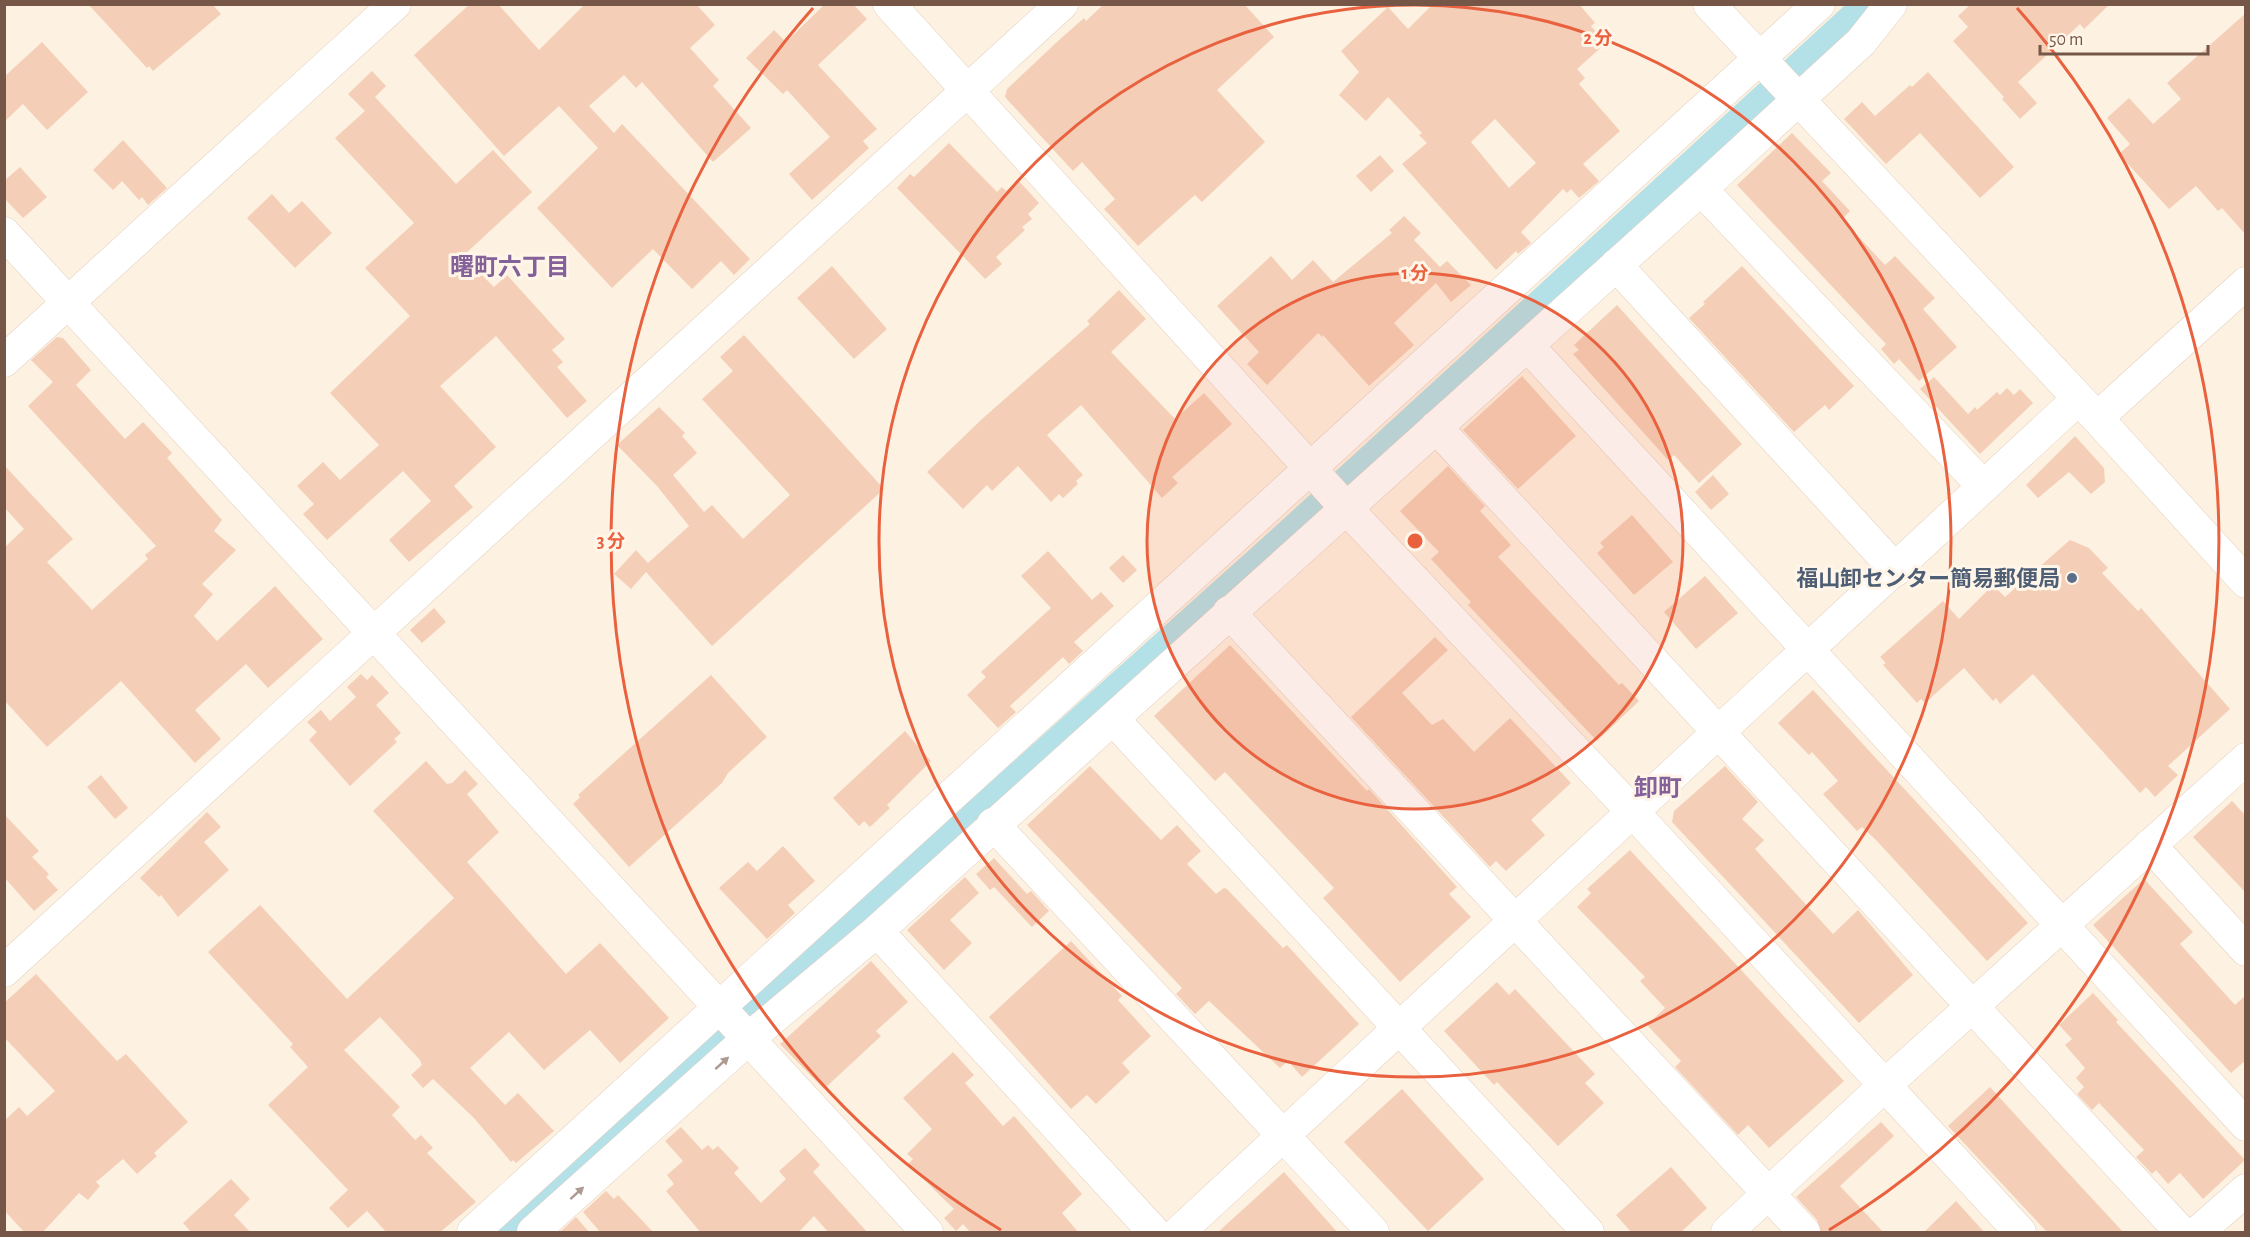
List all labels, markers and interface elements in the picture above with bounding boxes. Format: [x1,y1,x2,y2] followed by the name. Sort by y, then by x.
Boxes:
[2040,18,2208,56] scale bar
[1583,28,1613,48] text: 2 分
[2049,31,2083,49] text: 50 m
[450,254,570,280] district label: 曙町六丁目
[1401,263,1429,283] text: 1 分
[597,531,625,551] text: 3 分
[1405,531,1425,551] centre of rings
[1796,567,2060,590] place label: 福山卸センター簡易郵便局
[2065,571,2079,585] marker: 福山卸センター簡易郵便局
[1634,775,1682,801] district label: 卸町
[714,1057,729,1070] one-way arrow
[569,1186,584,1200] one-way arrow

